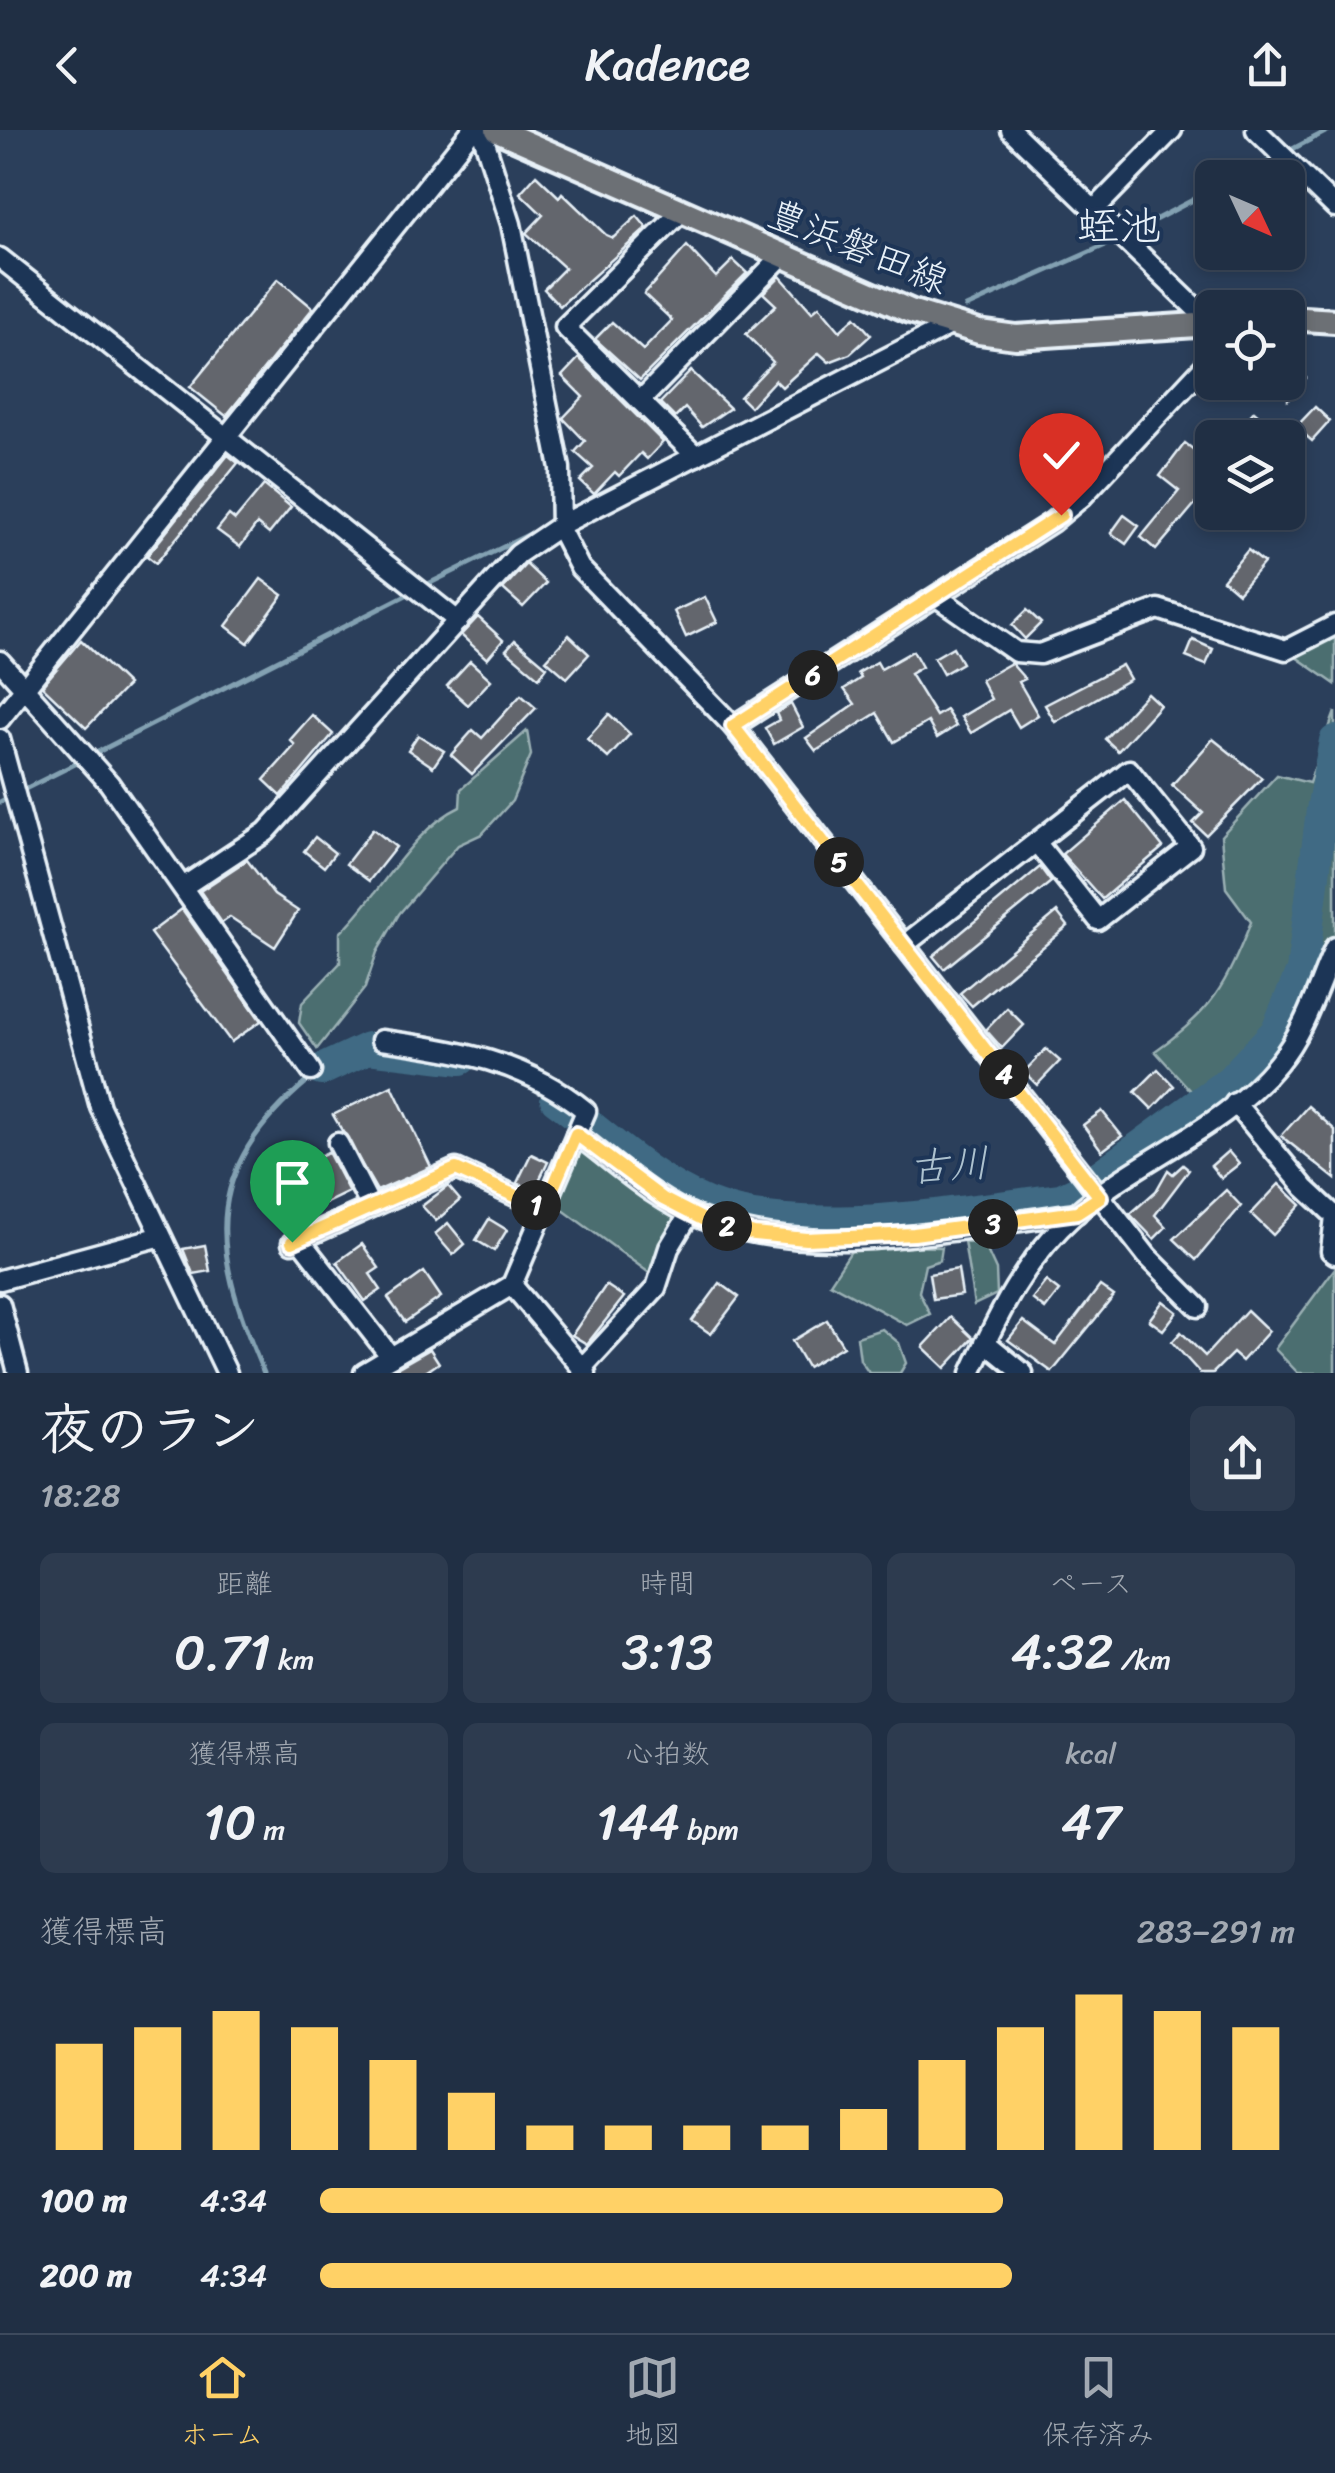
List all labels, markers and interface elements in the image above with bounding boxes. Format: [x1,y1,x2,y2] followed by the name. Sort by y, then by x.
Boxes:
[585,25,750,105] text: Kadence
[40,38,95,93] icon: back
[1240,38,1295,93] icon: share
[1195,160,1305,270] north arrow
[1195,160,1305,530] map controls
[757,180,959,314] street label: 豊浜磐田線
[1077,189,1161,263] district label: 蛭池
[1195,290,1305,400] button: locate
[1019,413,1104,516] pin
[1195,420,1305,530] button: layers
[1034,428,1089,483] icon: check
[788,650,838,700] pin: 6
[805,650,821,699] text: 6
[814,837,864,887] pin: 5
[830,837,848,886] text: 5
[979,1049,1029,1099] pin: 4
[995,1049,1013,1098] text: 4
[907,1127,991,1203] water label: 古川
[250,1140,335,1243] pin
[265,1155,320,1210] icon: arrive
[511,1180,561,1230] pin: 1
[530,1180,542,1229] text: 1
[968,1199,1018,1249] pin: 3
[985,1199,1001,1248] text: 3
[702,1201,752,1251] pin: 2
[719,1201,735,1250] text: 2
[40,1381,260,1478] text: 夜のラン
[1190,1406,1295,1511] button: share
[40,1467,120,1524] text: 18:28
[216,1559,272,1608] text: 距離
[639,1559,696,1608] text: 時間
[1050,1559,1132,1608] text: ペース
[174,1608,271,1697] text: 0.71
[622,1608,713,1697] text: 3:13
[1011,1608,1113,1697] text: 4:32
[271,1635,314,1684] text: km
[1113,1635,1171,1684] text: /km
[188,1729,300,1778] text: 獲得標高
[625,1729,710,1778] text: 心拍数
[1065,1729,1116,1778] text: kcal
[203,1778,256,1867] text: 10
[596,1778,680,1867] text: 144
[1061,1778,1121,1867] text: 47
[256,1805,285,1854] text: m
[680,1805,739,1854] text: bpm
[40,1903,168,1960] text: 獲得標高
[1137,1903,1295,1960] text: 283–291 m
[40,2172,127,2229] text: 100 m
[200,2172,267,2229] text: 4:34
[40,2247,132,2304] text: 200 m
[200,2247,267,2304] text: 4:34
[181,2350,264,2459] tab: ホーム
[625,2350,681,2459] tab: 地図
[1042,2350,1154,2459] tab: 保存済み

